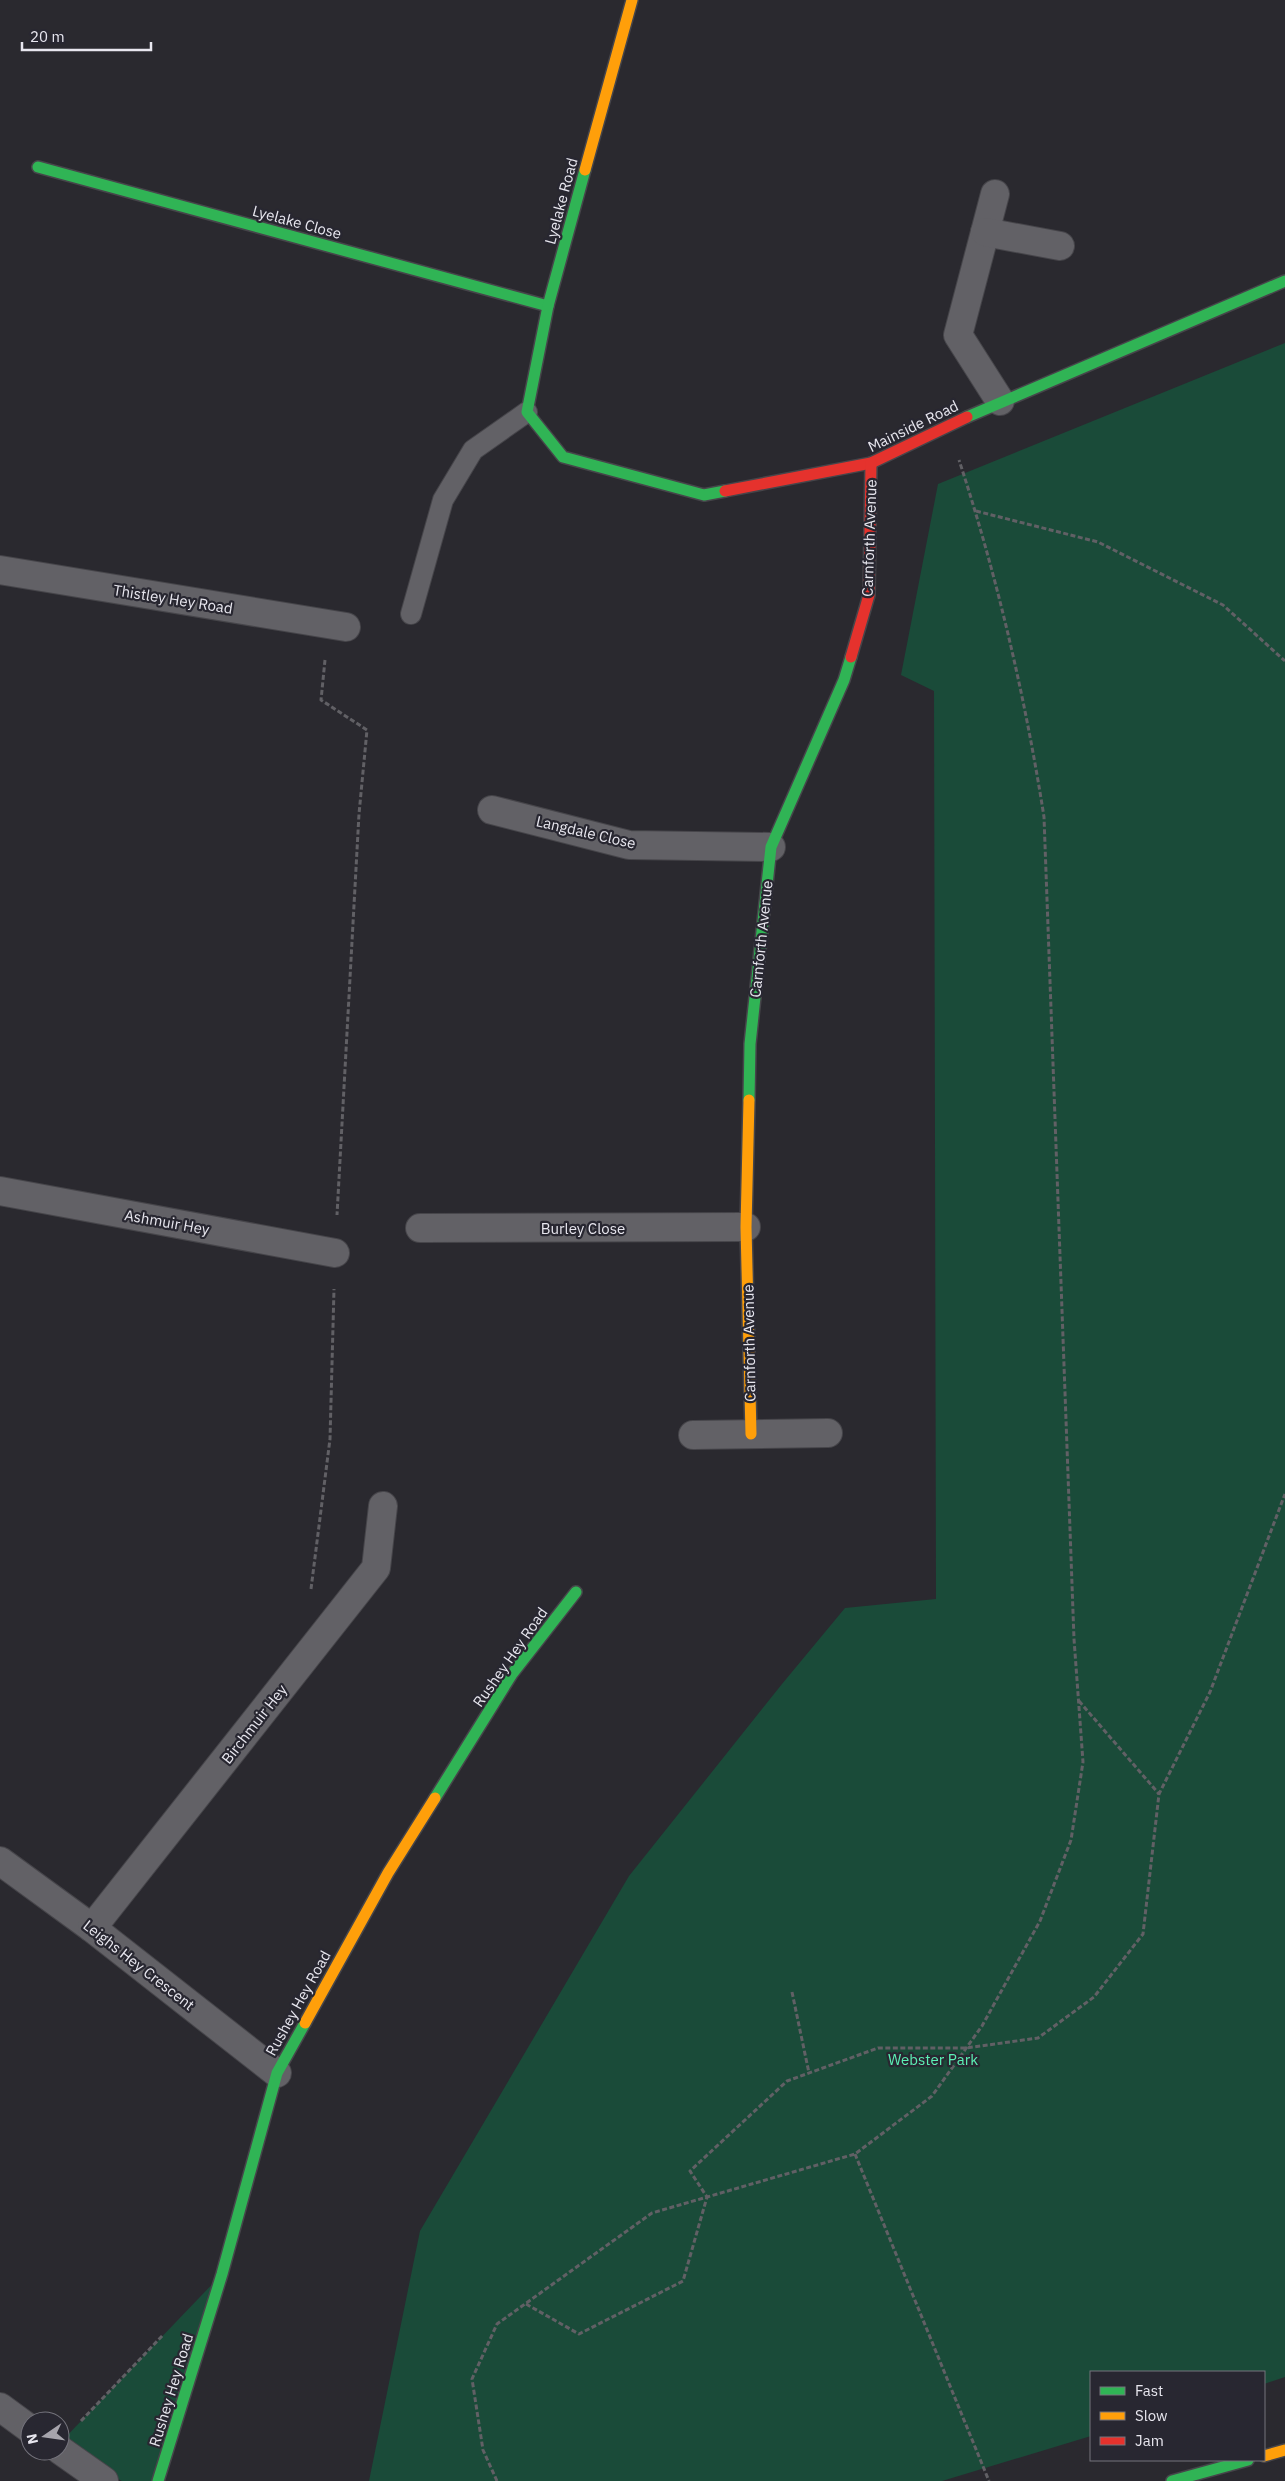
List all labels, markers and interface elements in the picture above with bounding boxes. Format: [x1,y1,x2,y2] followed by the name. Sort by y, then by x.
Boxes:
[22,20,151,52] scale bar
[30,27,65,46] text: 20 m
[540,156,582,246] street label: Lyelake Road
[250,201,344,243] street label: Lyelake Close
[865,396,961,456] street label: Mainside Road
[857,479,881,597] street label: Carnforth Avenue
[112,580,234,618] street label: Thistley Hey Road
[534,811,638,853] street label: Langdale Close
[745,880,777,998] street label: Carnforth Avenue
[123,1205,212,1239] street label: Ashmuir Hey
[541,1219,625,1238] street label: Burley Close
[738,1284,760,1402] street label: Carnforth Avenue
[469,1603,551,1711] street label: Rushey Hey Road
[217,1680,291,1768] street label: Birchmuir Hey
[79,1916,199,2014] street label: Leighs Hey Crescent
[261,1947,335,2059] street label: Rushey Hey Road
[888,2050,978,2069] park label: Webster Park
[145,2331,197,2449] street label: Rushey Hey Road
[1090,2371,1265,2461] legend
[1135,2381,1163,2400] text: Fast
[1135,2406,1168,2425] text: Slow
[20,2411,70,2461] north arrow
[1135,2431,1164,2450] text: Jam
[22,2432,42,2446] text: N

